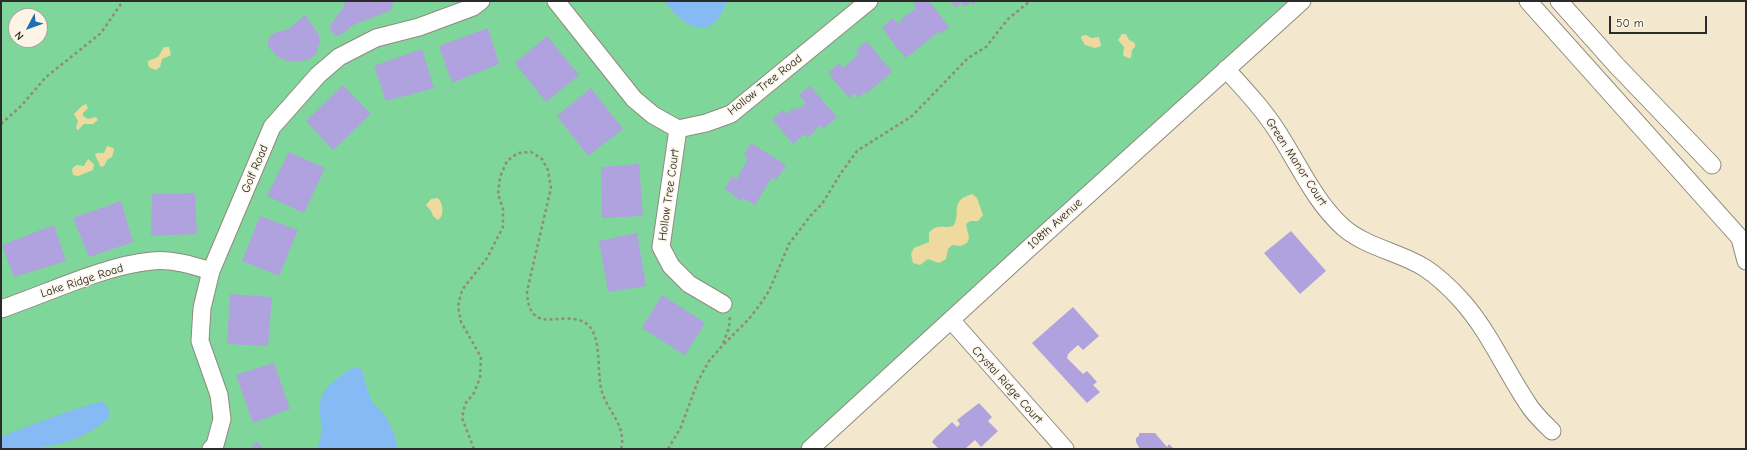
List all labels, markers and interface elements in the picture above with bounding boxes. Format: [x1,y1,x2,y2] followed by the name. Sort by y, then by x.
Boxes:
[8,8,48,48] north arrow
[1611,8,1709,34] scale bar
[1616,16,1644,30] text: 50 m
[12,29,27,43] text: N
[725,51,805,119] street label: Hollow Tree Road
[1262,115,1330,209] street label: Green Manor Court
[238,143,272,195] street label: Golf Road
[655,148,683,242] street label: Hollow Tree Court
[1025,196,1085,252] street label: 108th Avenue
[39,261,125,301] street label: Lake Ridge Road
[969,343,1045,427] street label: Crystal Ridge Court

